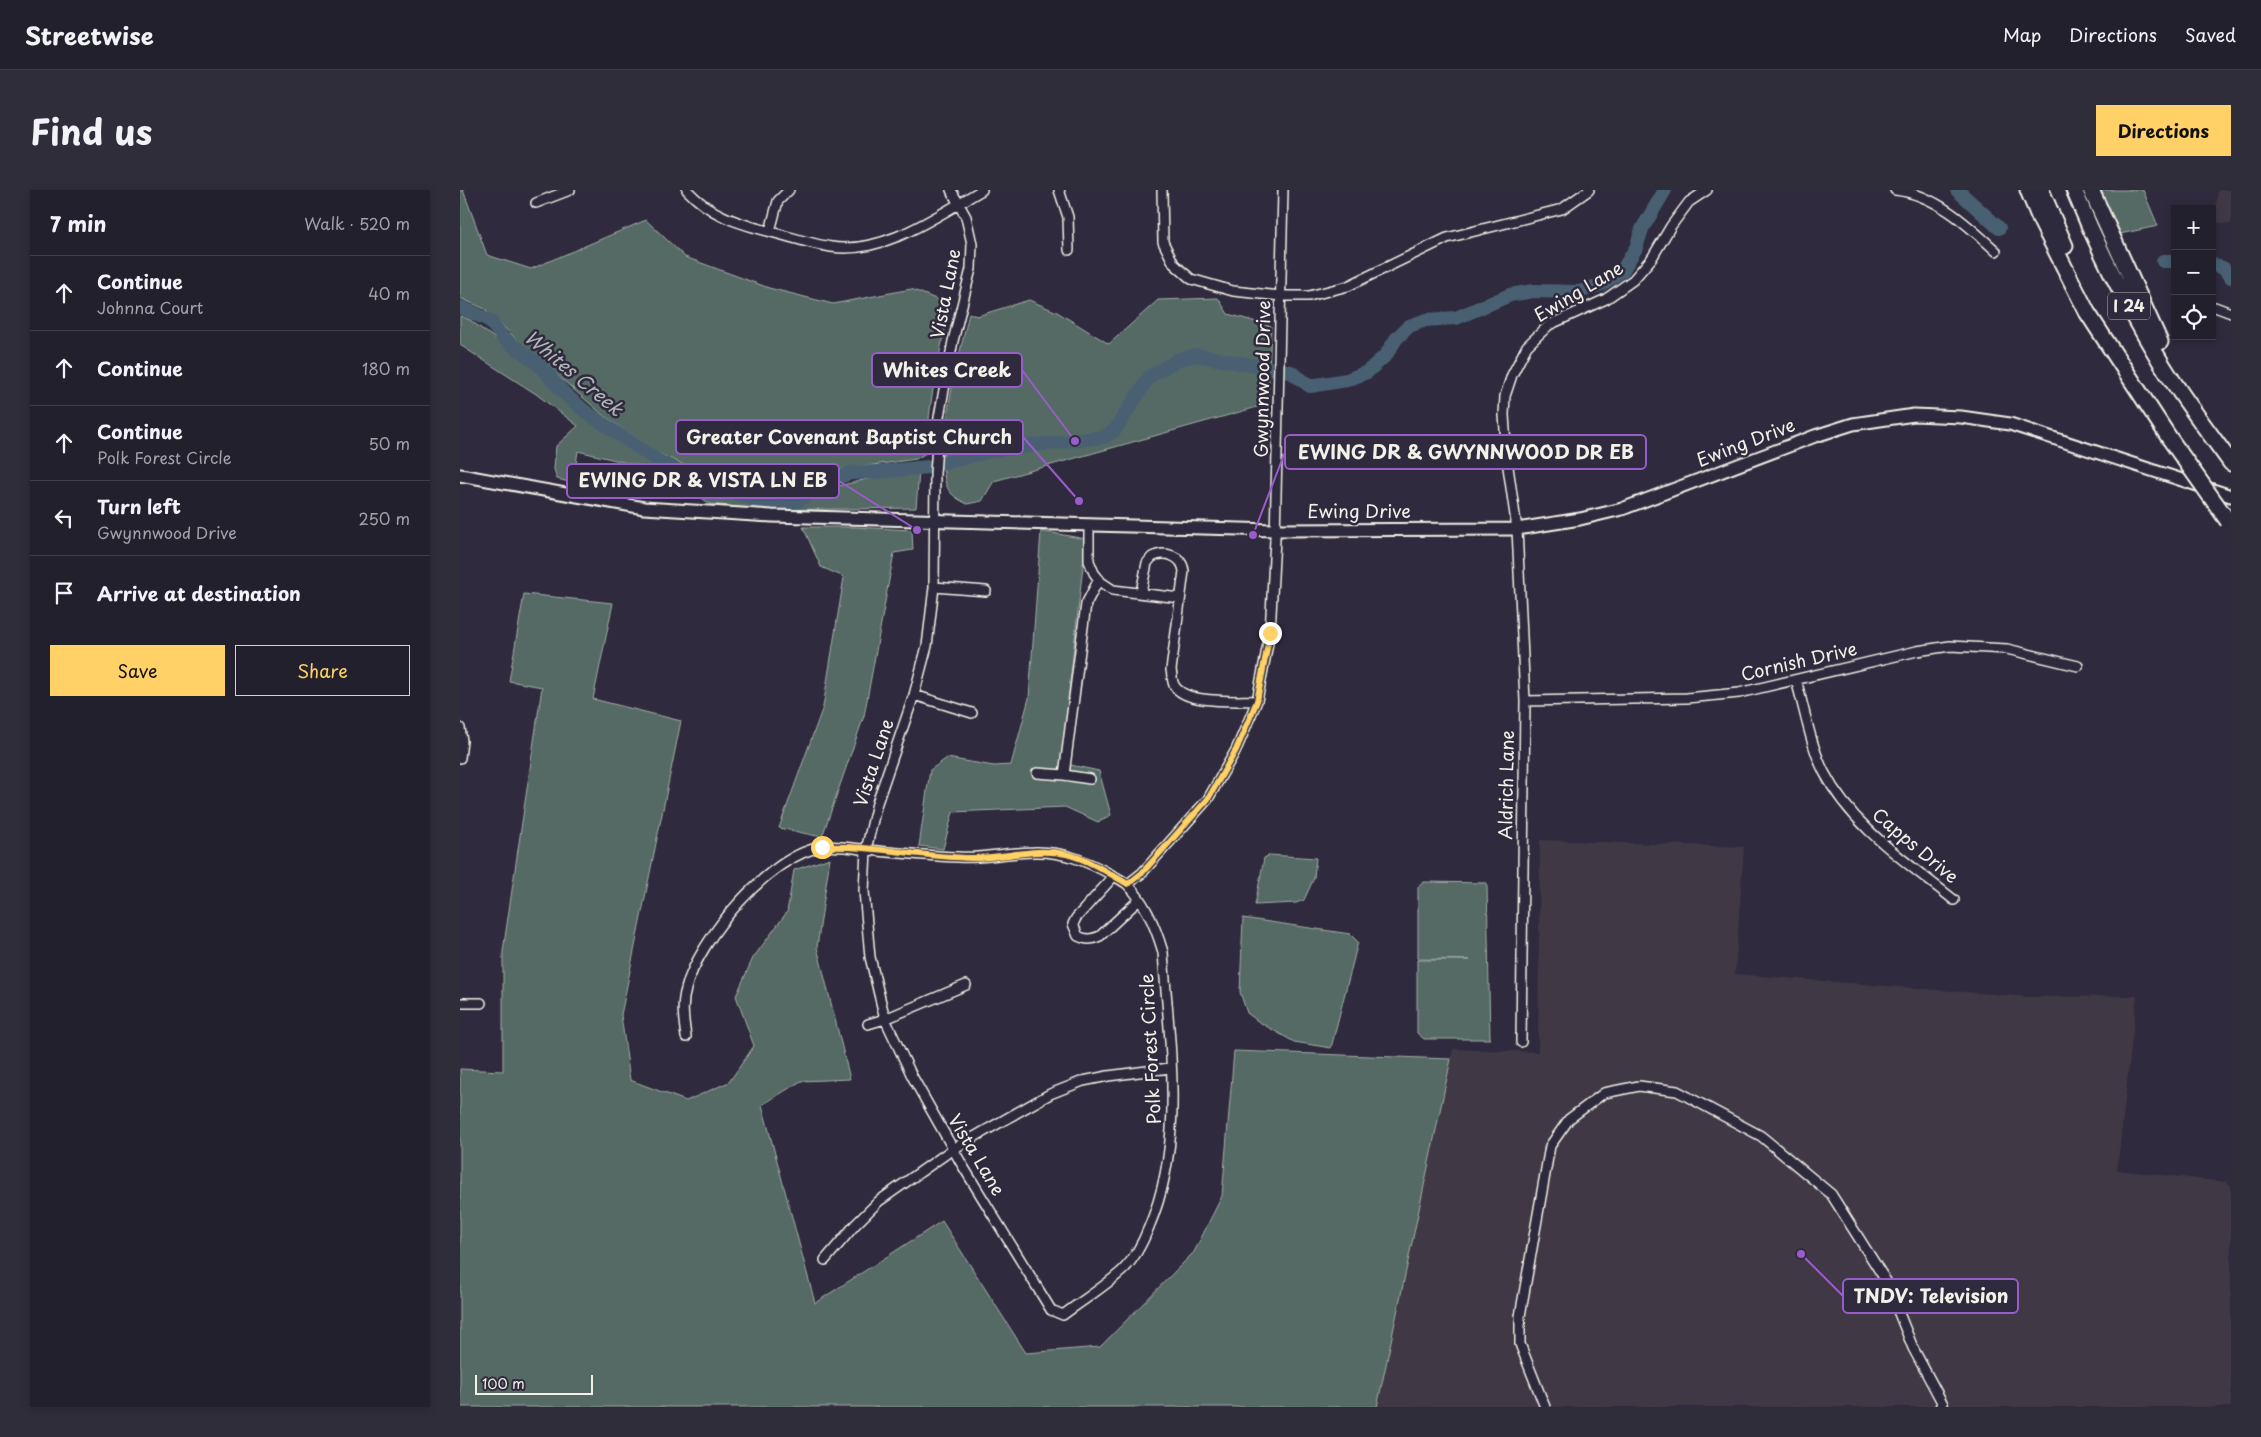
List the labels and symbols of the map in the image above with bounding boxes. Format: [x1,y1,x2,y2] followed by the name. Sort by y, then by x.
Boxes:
[923,246,966,341] street label: Vista Lane
[1528,253,1628,328] street label: Ewing Lane
[2108,292,2150,320] road number: I 24
[1247,300,1276,458] street label: Gwynnwood Drive
[519,323,631,423] water label: Whites Creek
[872,353,1022,387] callout: Whites Creek
[883,355,1011,383] text: Whites Creek
[1692,410,1799,473] street label: Ewing Drive
[676,420,1023,454] callout: Greater Covenant Baptist Church
[686,422,1012,450] text: Greater Covenant Baptist Church
[1285,435,1646,469] callout: EWING DR & GWYNNWOOD DR EB
[1298,437,1634,465] text: EWING DR & GWYNNWOOD DR EB
[567,464,839,498] callout: EWING DR & VISTA LN EB
[578,465,828,493] text: EWING DR & VISTA LN EB
[1307,497,1411,524] street label: Ewing Drive
[1259,622,1282,645] route end
[1738,634,1859,687] street label: Cornish Drive
[846,715,899,810] street label: Vista Lane
[1491,730,1520,840] street label: Aldrich Lane
[1867,801,1965,889] street label: Capps Drive
[811,836,834,859] route start
[1132,973,1167,1125] street label: Polk Forest Circle
[942,1108,1012,1200] street label: Vista Lane
[1843,1279,2018,1313] callout: TNDV: Television
[1854,1281,2008,1309] text: TNDV: Television
[475,1372,592,1395] scale bar

